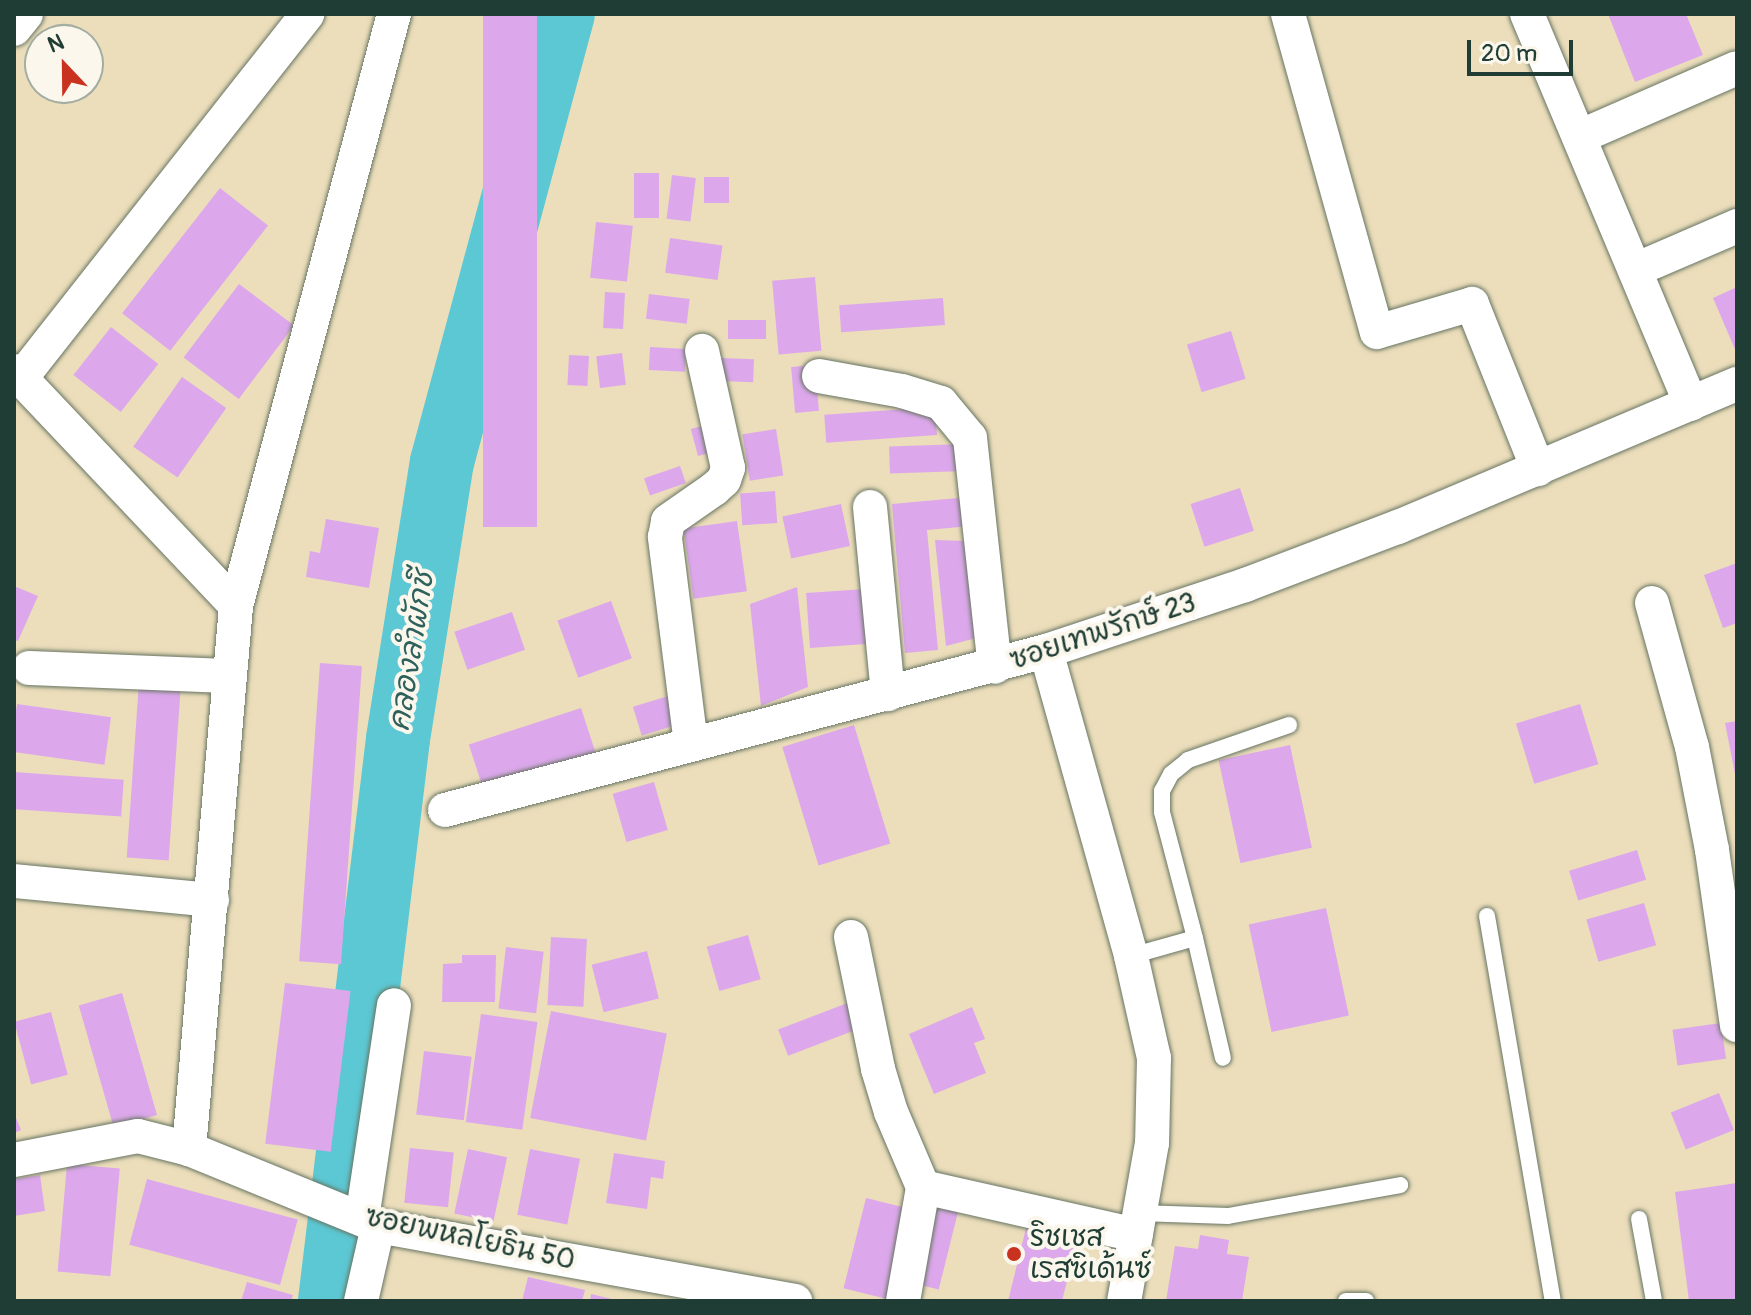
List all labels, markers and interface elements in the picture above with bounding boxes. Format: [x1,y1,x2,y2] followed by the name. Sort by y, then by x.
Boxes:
[24,24,104,104] north arrow
[1471,24,1577,74] scale bar
[44,28,68,59] text: N
[1481,39,1537,68] text: 20 m
[382,568,442,734] water label: คลองลำผักชี
[1006,586,1200,678] street label: ซอยเทพรักษ์ 23
[362,1200,578,1278] street label: ซอยพหลโยธิน 50
[1030,1221,1152,1287] place label: ริชเชส เรสซิเด้นซ์
[1005,1245,1023,1263] marker: ริชเชส เรสซิเด้นซ์

